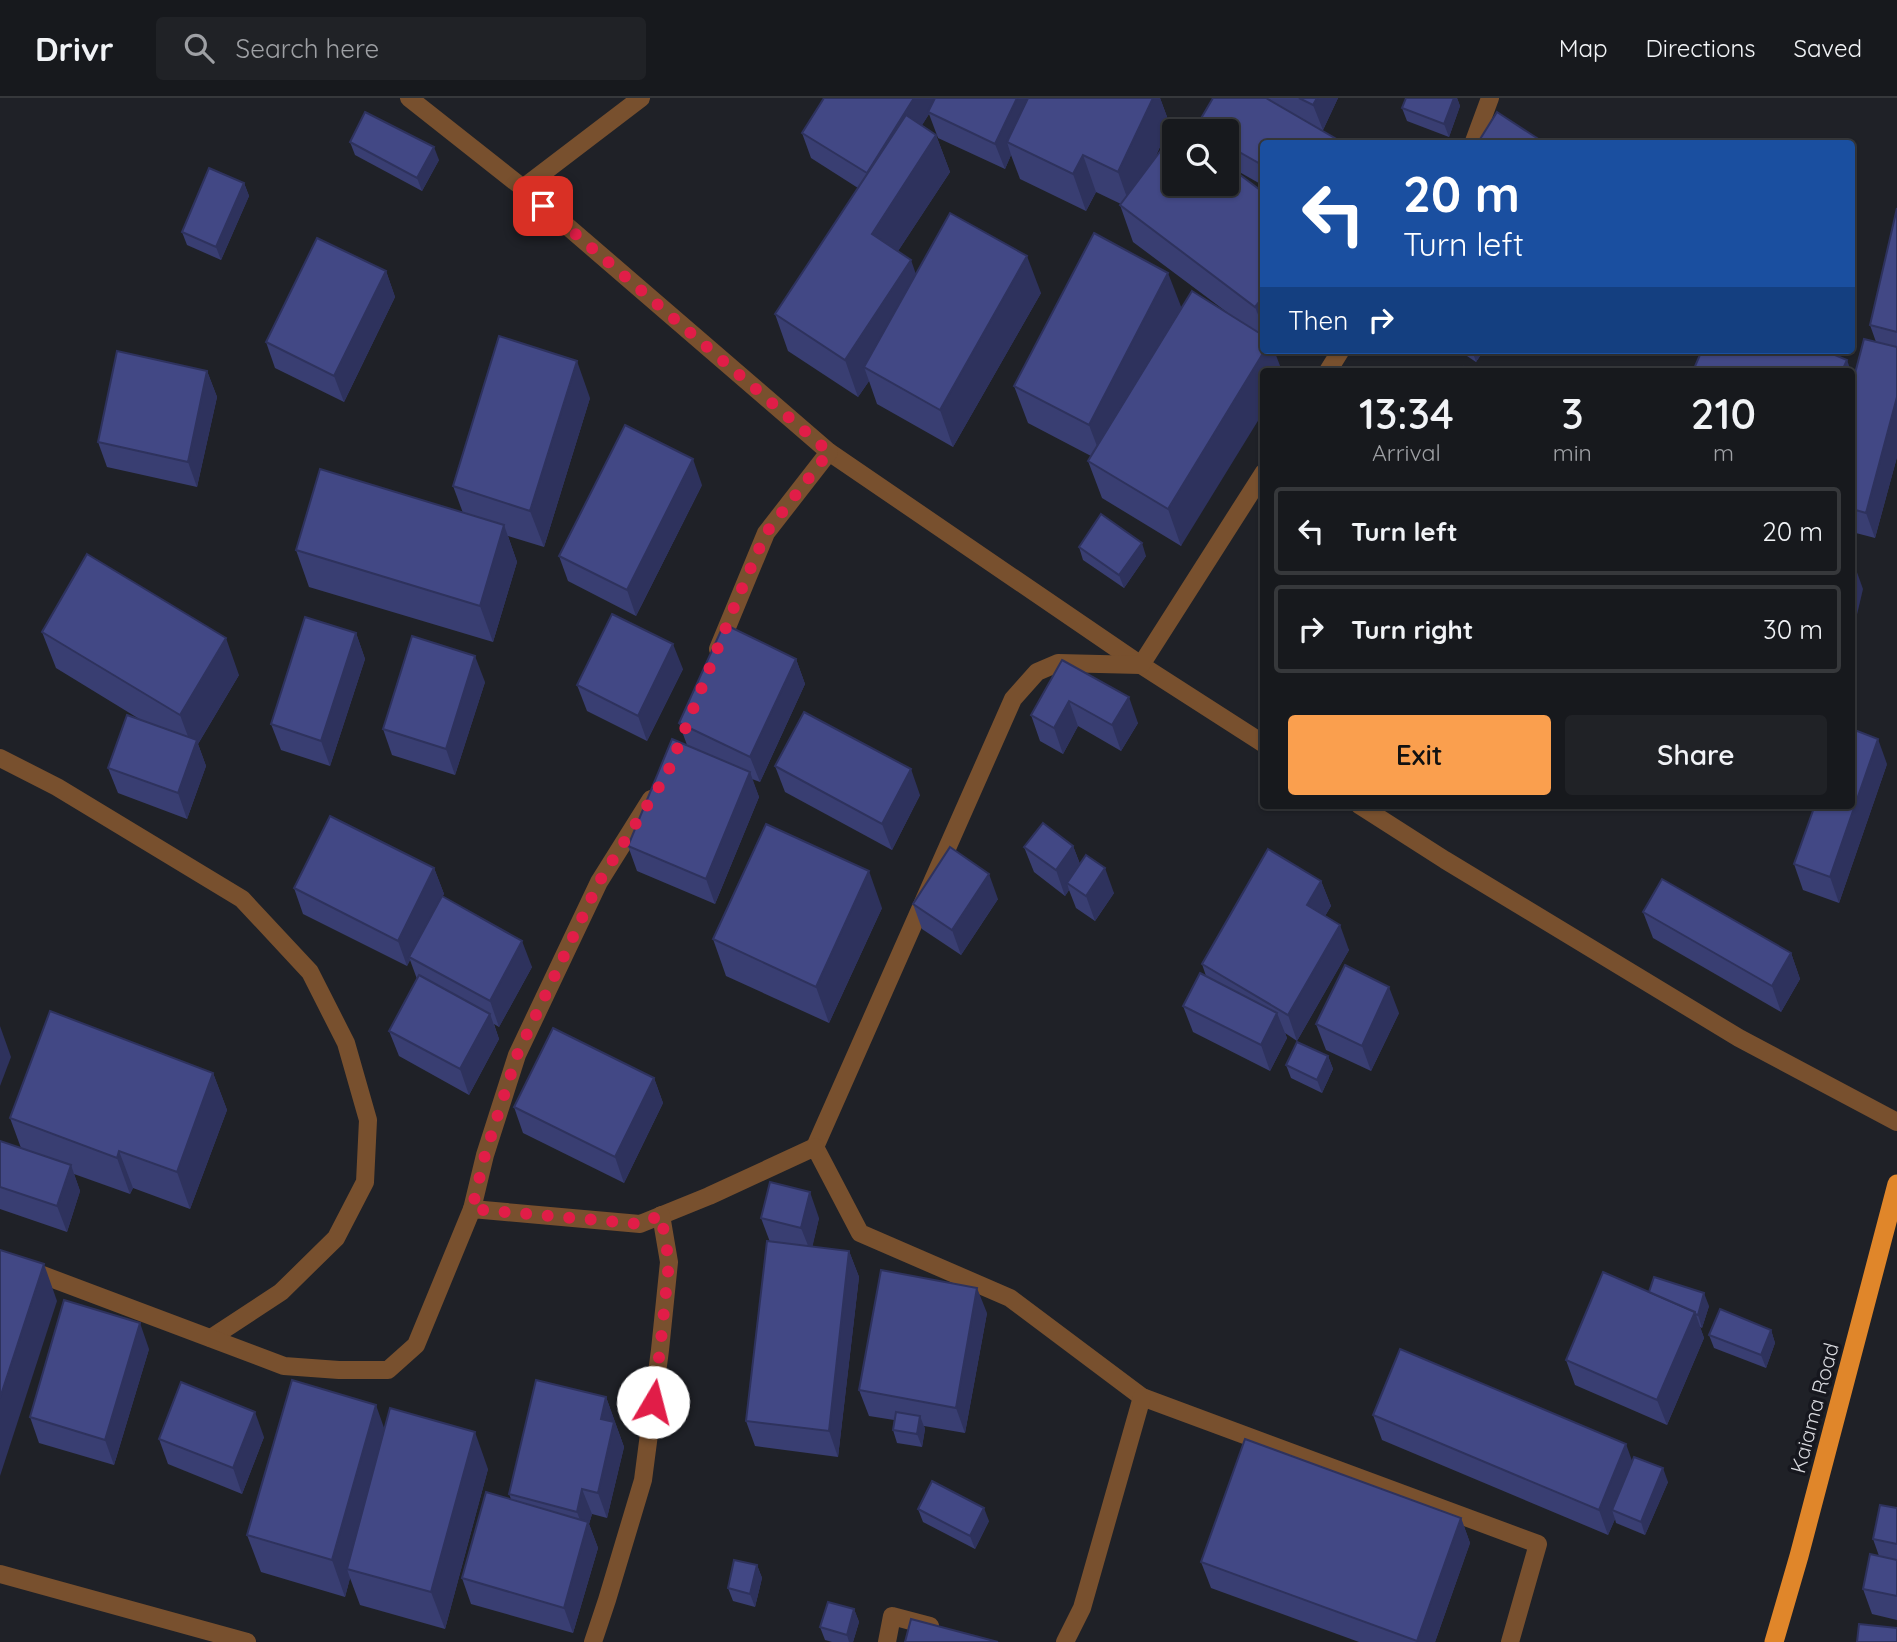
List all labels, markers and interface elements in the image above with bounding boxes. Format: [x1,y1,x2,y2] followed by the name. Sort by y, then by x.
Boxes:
[156,17,646,80] search box
[35,28,114,69] text: Drivr
[180,29,218,67] icon: search
[236,32,379,65] text: Search here
[1559,33,1608,63] text: Map
[1646,33,1756,63] text: Directions
[1794,33,1862,63] text: Saved
[1162,119,1239,196] map controls
[1162,119,1239,196] button: search
[1403,163,1520,224] text: 20 m
[1288,168,1379,259] icon: left
[513,176,573,236] pin
[524,187,562,225] icon: arrive
[1403,224,1524,264] text: Turn left
[1362,301,1400,339] icon: right
[1288,304,1348,337] text: Then
[1359,387,1454,440] text: 13:34
[1561,387,1584,440] text: 3
[1691,387,1756,440] text: 210
[1372,438,1441,467] text: Arrival
[1553,438,1592,467] text: min
[1713,438,1734,467] text: m
[1292,512,1330,550] icon: left
[1351,515,1458,548] text: Turn left
[1762,515,1823,548] text: 20 m
[1292,610,1330,648] icon: right
[1351,613,1473,646] text: Turn right
[1763,613,1823,646] text: 30 m
[1288,715,1551,795] button: Exit
[1565,715,1827,795] button: Share
[1784,1340,1844,1476] street label: Kaiama Road
[616,1365,690,1439] position arrow

